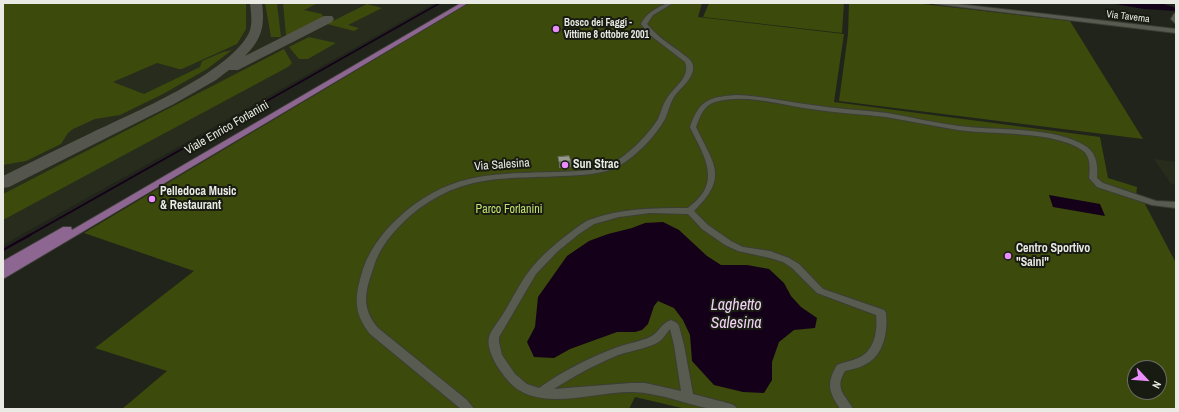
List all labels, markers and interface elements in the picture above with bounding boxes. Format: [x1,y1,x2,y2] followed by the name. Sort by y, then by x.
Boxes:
[1106,8,1150,26] street label: Via Taverna
[564,17,649,40] place label: Bosco dei Faggi - Vittime 8 ottobre 2001
[551,24,561,34] marker: Bosco dei Faggi - Vittime 8 ottobre 2001
[182,98,272,158] street label: Viale Enrico Forlanini
[474,156,530,174] street label: Via Salesina
[573,158,619,172] place label: Sun Strac
[560,160,570,170] marker: Sun Strac
[160,185,237,213] place label: Pelledoca Music & Restaurant
[147,194,157,204] marker: Pelledoca Music & Restaurant
[476,203,542,217] park label: Parco Forlanini
[1016,242,1090,270] place label: Centro Sportivo "Saini"
[1003,251,1013,261] marker: Centro Sportivo "Saini"
[710,296,762,334] water label: Laghetto Salesina
[1127,360,1167,400] north arrow
[1149,379,1165,391] text: N

